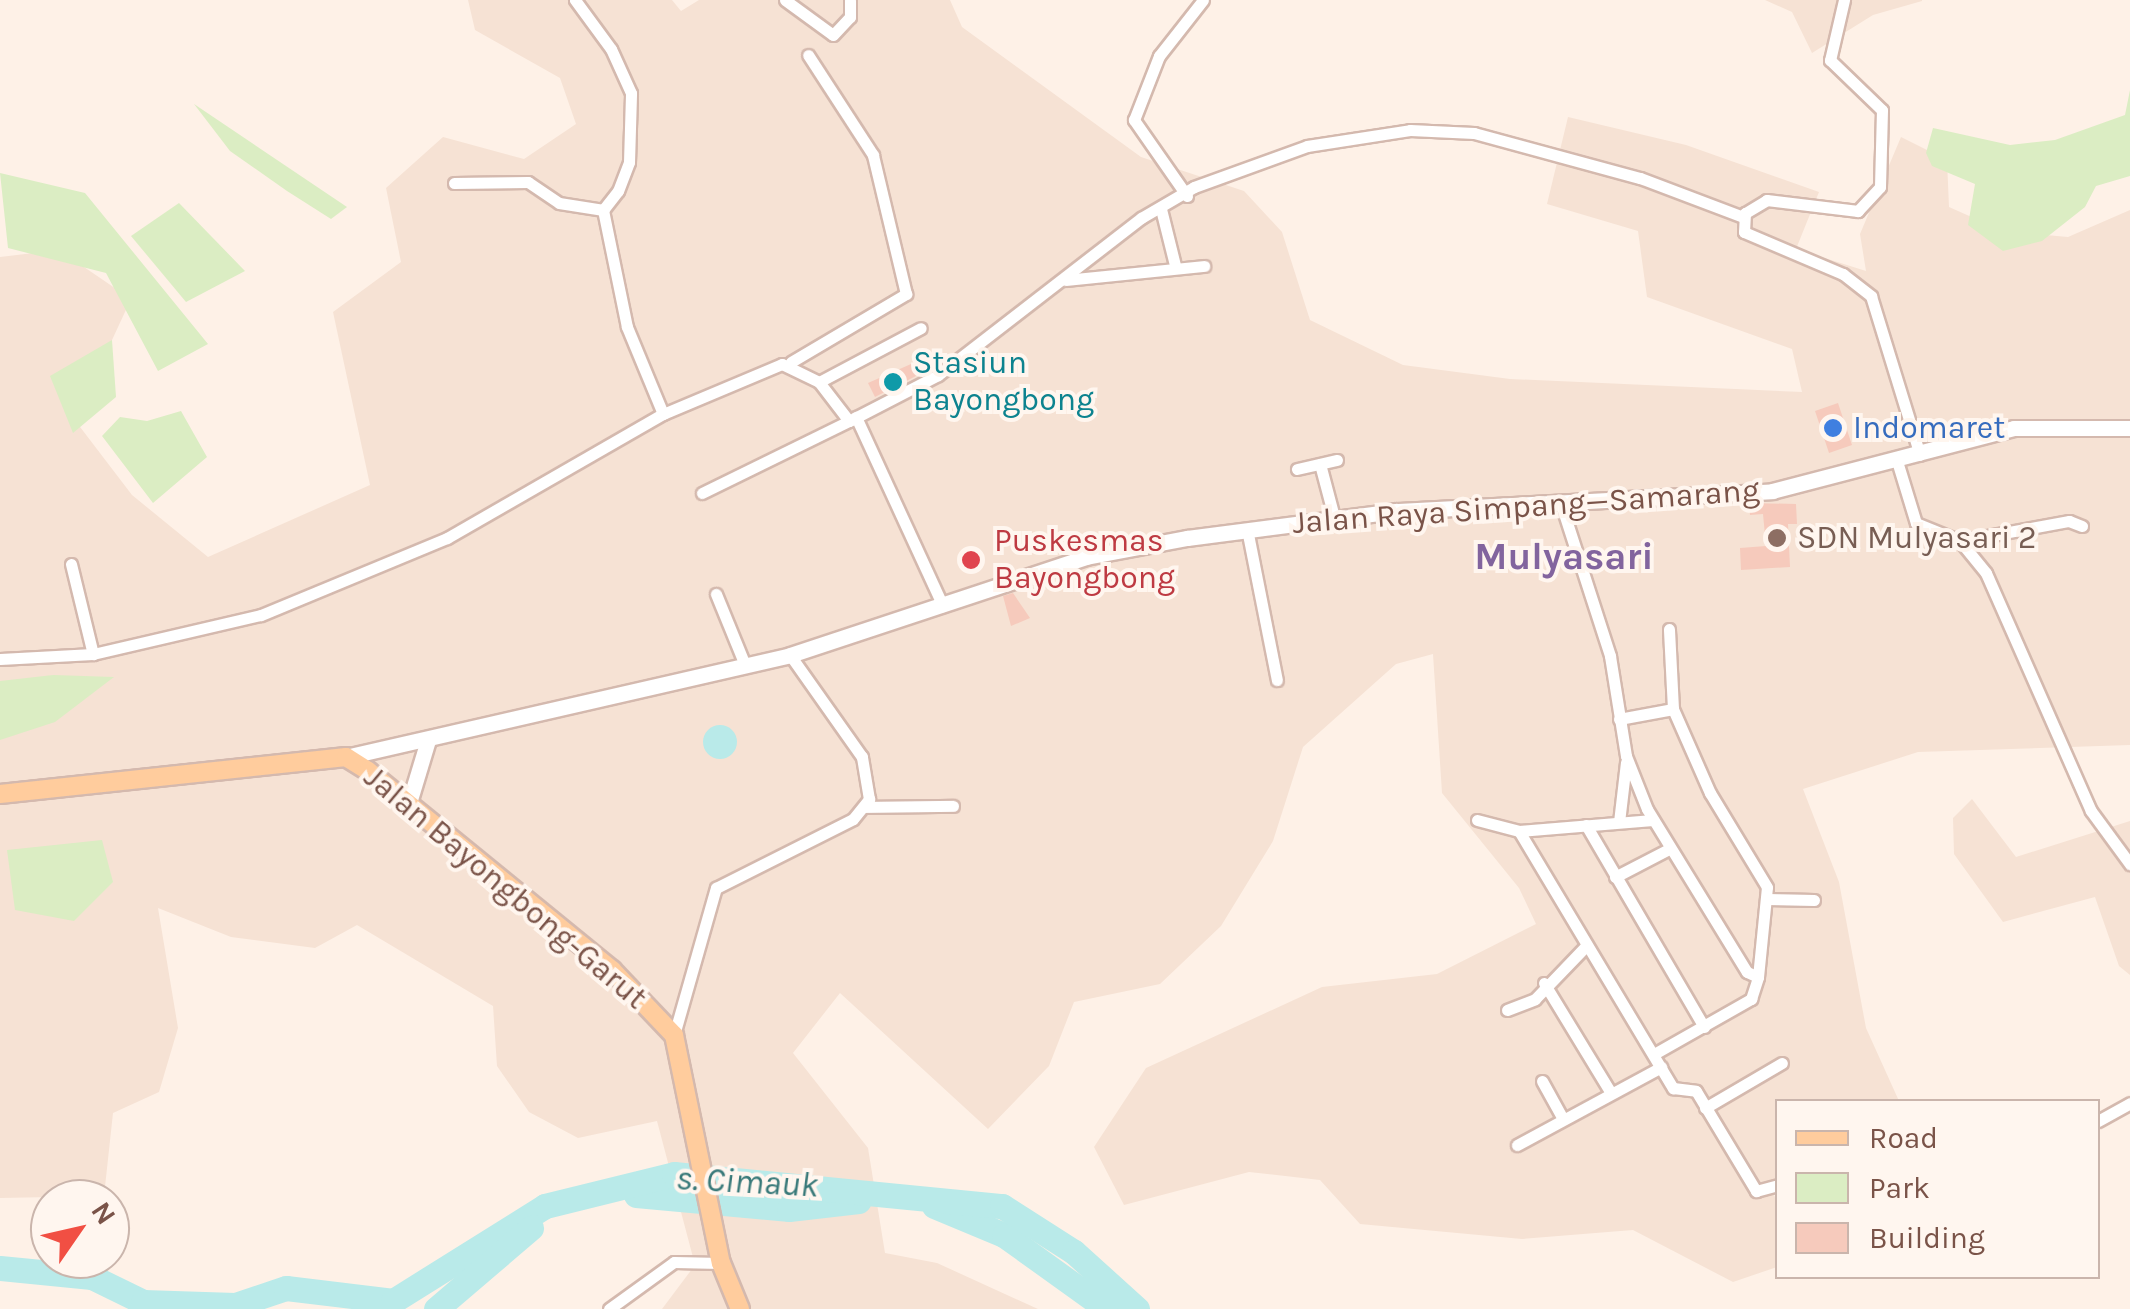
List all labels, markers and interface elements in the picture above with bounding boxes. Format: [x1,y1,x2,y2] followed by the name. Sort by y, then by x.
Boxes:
[913,345,1094,420] place label: Stasiun Bayongbong
[882,371,904,393] marker: Stasiun Bayongbong
[1853,409,2005,447] place label: Indomaret
[1822,417,1844,439] marker: Indomaret
[1291,472,1761,542] street label: Jalan Raya Simpang—Samarang
[1797,519,2037,557] place label: SDN Mulyasari 2
[994,523,1175,598] place label: Puskesmas Bayongbong
[1766,527,1788,549] marker: SDN Mulyasari 2
[1474,534,1654,580] district label: Mulyasari
[958,547,984,573] marker: Puskesmas Bayongbong
[356,758,654,1018] street label: Jalan Bayongbong-Garut
[1775,1099,2100,1279] legend
[1869,1120,1938,1156] text: Road
[675,1157,819,1207] water label: s. Cimauk
[1869,1170,1930,1206] text: Park
[30,1179,130,1279] north arrow
[84,1196,123,1231] text: N
[1869,1220,1985,1256] text: Building

